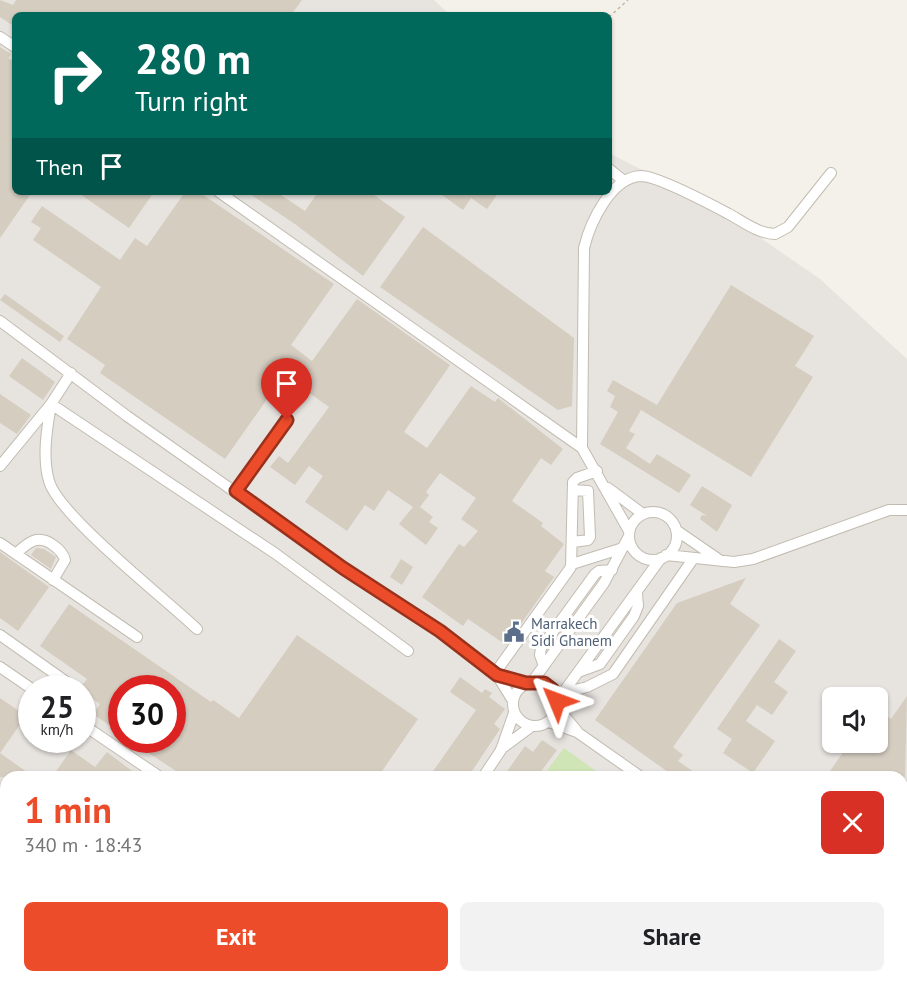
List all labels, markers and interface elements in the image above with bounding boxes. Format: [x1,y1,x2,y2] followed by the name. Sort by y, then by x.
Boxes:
[135,31,251,86] text: 280 m
[36,36,114,114] icon: right
[135,84,248,118] text: Turn right
[95,150,128,183] icon: arrive
[36,153,83,181] text: Then
[261,358,312,420] pin
[270,367,303,400] icon: arrive
[531,614,612,650] place label: Marrakech Sidi Ghanem
[502,620,526,644] public building icon: Marrakech Sidi Ghanem
[525,669,589,733] position arrow
[108,675,186,753] speed limit sign: 30
[40,687,74,726] text: 25
[822,687,888,753] map controls
[822,687,888,753] button: sound
[41,720,73,739] text: km/h
[24,786,112,833] text: 1 min
[821,791,884,854] button: close
[24,832,142,858] text: 340 m · 18:43
[24,902,448,971] button: Exit
[460,902,884,971] button: Share

